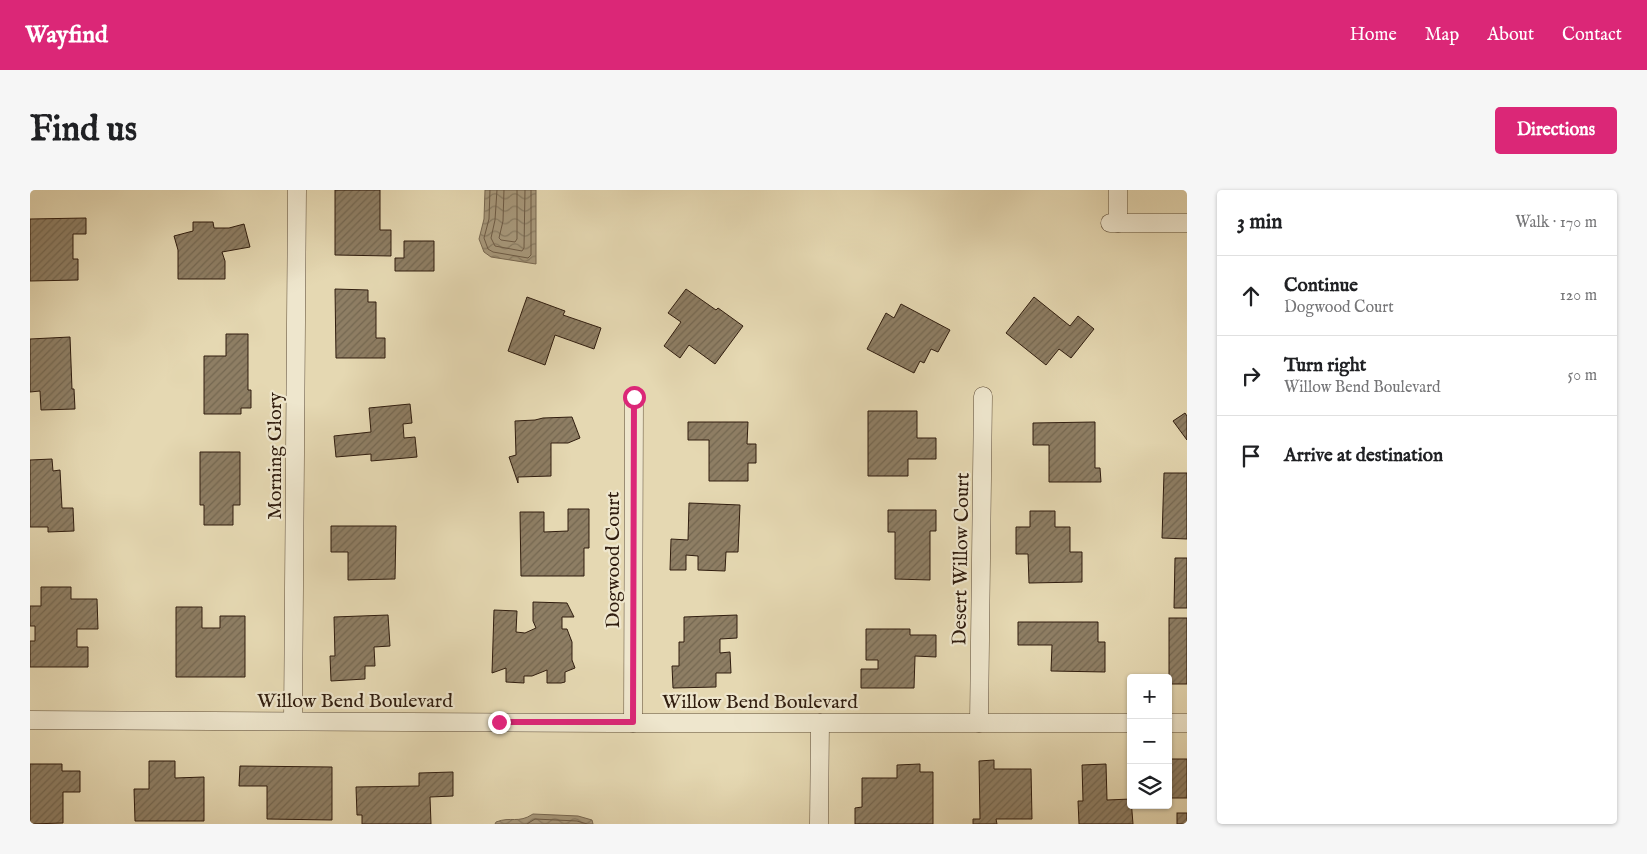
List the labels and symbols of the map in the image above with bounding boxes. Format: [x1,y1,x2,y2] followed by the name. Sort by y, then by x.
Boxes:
[623,386,646,409] route start
[263,392,288,520] street label: Morning Glory
[947,472,976,646] street label: Desert Willow Court
[601,491,626,629] street label: Dogwood Court
[257,689,453,714] street label: Willow Bend Boulevard
[662,690,858,715] street label: Willow Bend Boulevard
[488,711,511,734] route end

